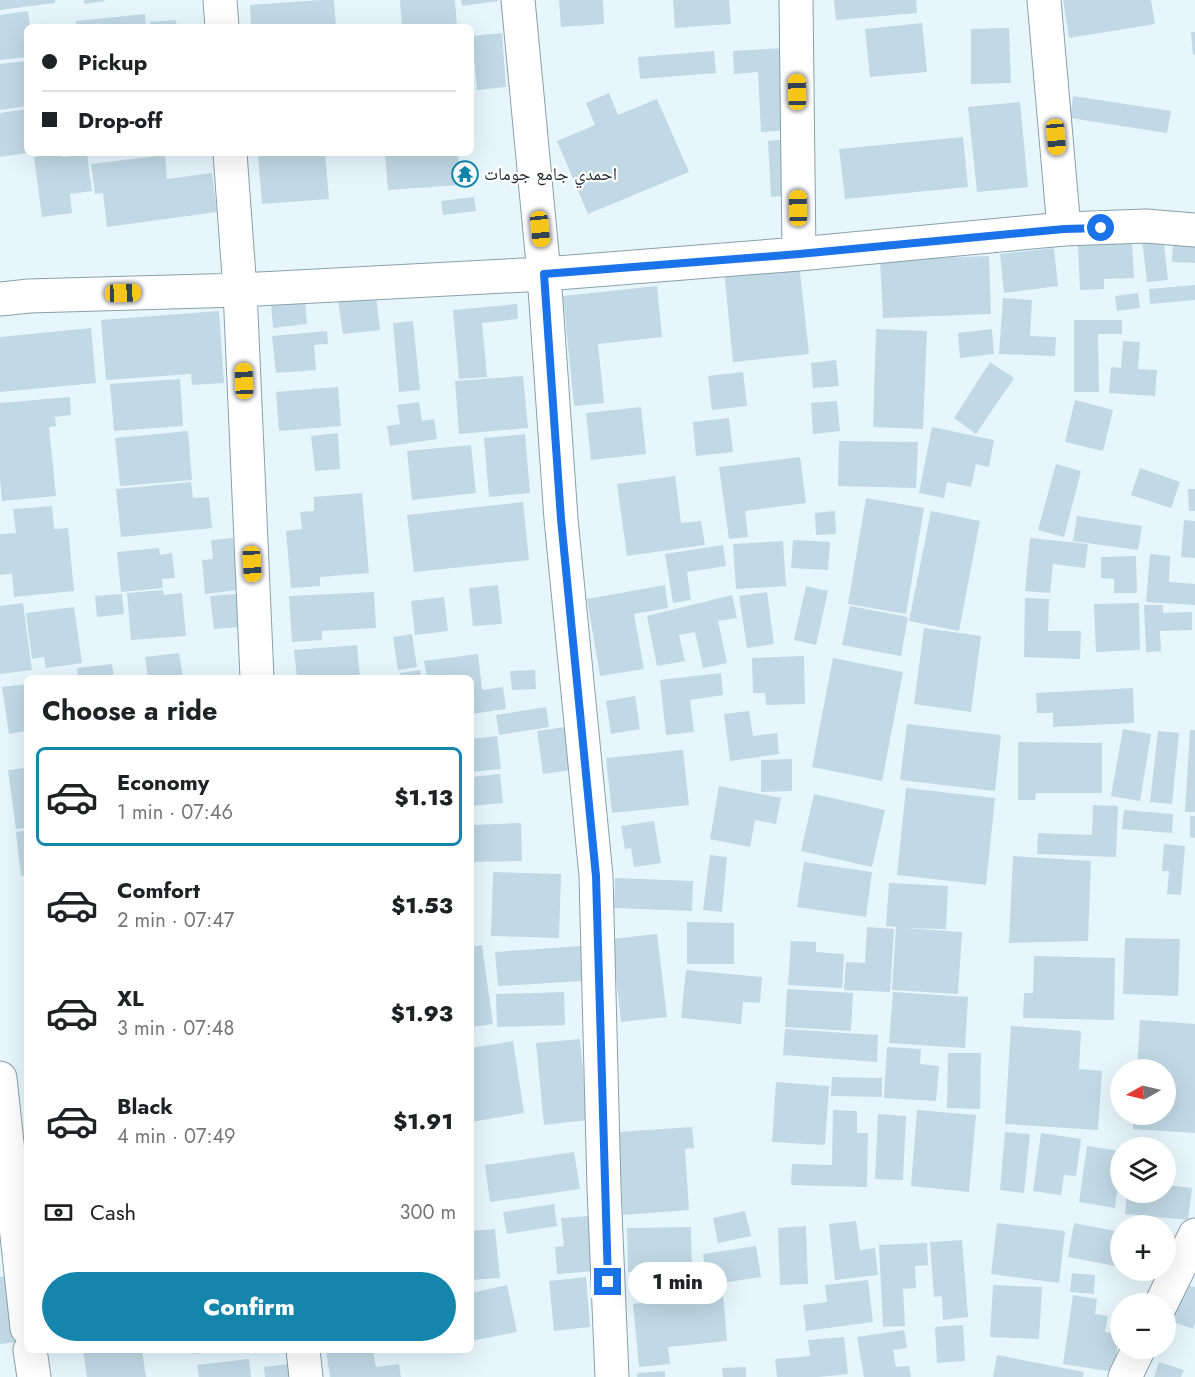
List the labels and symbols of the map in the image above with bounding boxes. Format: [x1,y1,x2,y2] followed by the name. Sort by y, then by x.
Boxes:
[788,74,806,110] car
[1045,118,1067,156] car
[450,159,480,189] temple icon: احمدي جامع جومات
[484,161,617,189] place label: احمدي جامع جومات
[789,190,807,226] car
[529,210,551,248] car
[1087,214,1114,241] route start
[105,283,141,303] car
[234,363,254,399] car
[242,546,262,582] car
[1110,1059,1176,1125] north arrow
[629,1261,728,1303] callout: 1 min
[594,1268,621,1295] route end

